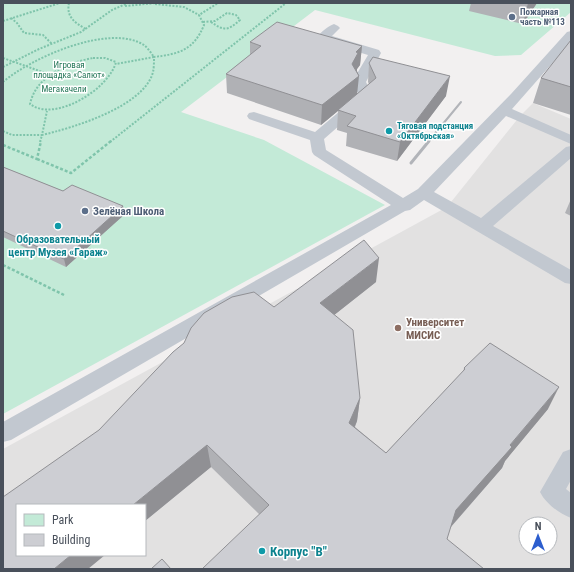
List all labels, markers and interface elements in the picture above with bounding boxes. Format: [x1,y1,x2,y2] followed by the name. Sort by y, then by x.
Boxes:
[520,7,565,27] place label: Пожарная часть №113
[507,12,517,22] marker: Пожарная часть №113
[33,60,105,80] park label: Игровая площадка «Салют»
[41,84,87,94] park label: Мегакачели
[397,121,473,141] place label: Тяговая подстанция «Октябрьская»
[384,126,394,136] marker: Тяговая подстанция «Октябрьская»
[93,205,164,218] place label: Зелёная Школа
[80,206,90,216] marker: Зелёная Школа
[53,221,63,231] marker: Образовательный центр Музея «Гараж»
[8,233,108,259] place label: Образовательный центр Музея «Гараж»
[406,316,464,342] place label: Университет МИСИС
[393,323,403,333] marker: Университет МИСИС
[16,504,146,556] legend
[52,513,74,527] text: Park
[518,516,558,556] north arrow
[535,520,542,533] text: N
[52,533,90,547] text: Building
[270,544,327,559] place label: Корпус "В"
[257,546,267,556] marker: Корпус "В"

